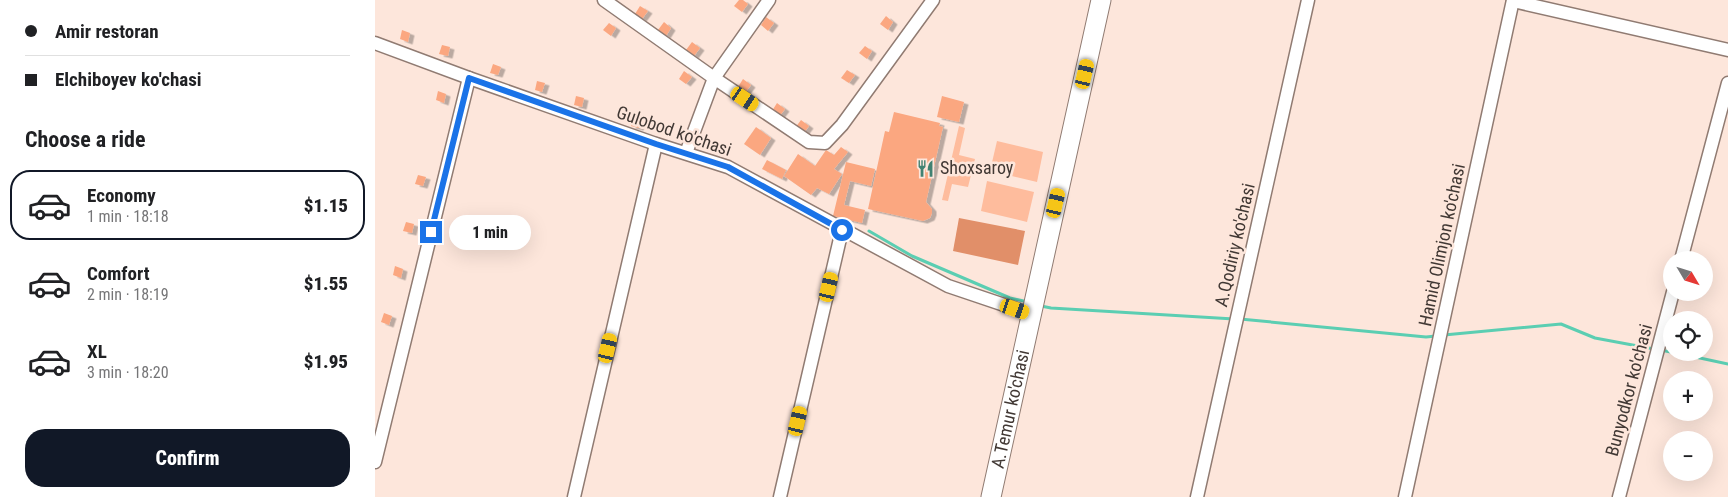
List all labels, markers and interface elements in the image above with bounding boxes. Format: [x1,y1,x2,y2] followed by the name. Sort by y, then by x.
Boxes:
[55,20,159,43] text: Amir restoran
[1074,58,1095,90] car
[55,68,202,91] text: Elchiboyev ko'chasi
[728,84,761,114] car
[614,101,734,160] street label: Gulobod ko'chasi
[25,127,146,152] text: Choose a ride
[940,157,1014,178] place label: Shoxsaroy
[916,158,936,178] restaurant icon: Shoxsaroy
[1414,162,1469,328] street label: Hamid Olimjon ko'chasi
[1210,181,1259,309] street label: A.Qodiriy ko'chasi
[27,183,72,228] icon: car
[87,184,156,207] text: Economy
[1045,187,1066,219] car
[304,194,348,217] text: $1.15
[87,207,169,226] text: 1 min · 18:18
[449,214,531,250] callout: 1 min
[831,219,853,241] route start
[420,221,442,243] route end
[472,223,508,242] text: 1 min
[1663,251,1713,301] north arrow
[1663,251,1713,481] map controls
[27,261,72,306] icon: car
[87,262,150,285] text: Comfort
[818,271,839,303] car
[304,272,348,295] text: $1.55
[87,285,169,304] text: 2 min · 18:19
[998,297,1031,321] car
[1663,311,1713,361] button: locate
[1601,322,1656,458] street label: Bunyodkor ko'chasi
[597,332,618,364] car
[27,339,72,384] icon: car
[87,340,107,363] text: XL
[987,348,1033,470] street label: A.Temur ko'chasi
[304,350,348,373] text: $1.95
[87,363,169,382] text: 3 min · 18:20
[1663,371,1713,421] button: +
[787,405,808,437] car
[25,429,350,487] button: Confirm
[1663,431,1713,481] button: −

